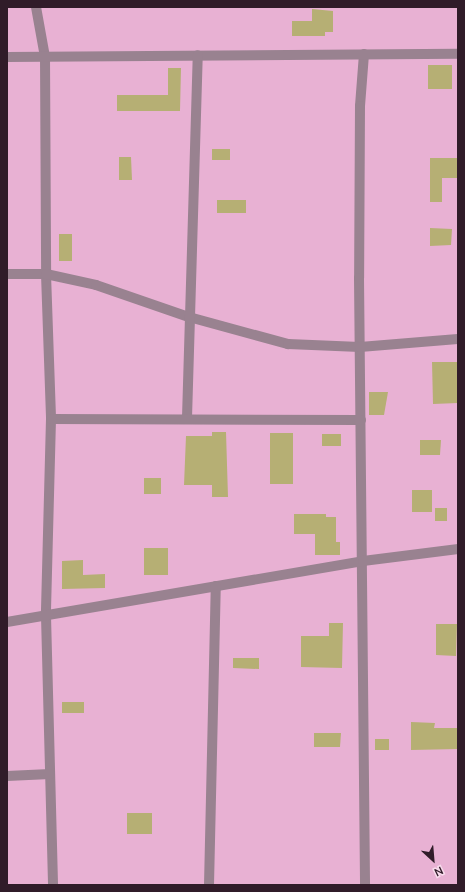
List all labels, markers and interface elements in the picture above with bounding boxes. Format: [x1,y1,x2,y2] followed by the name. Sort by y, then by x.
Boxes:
[413,840,453,880] north arrow
[431,863,445,880] text: N

